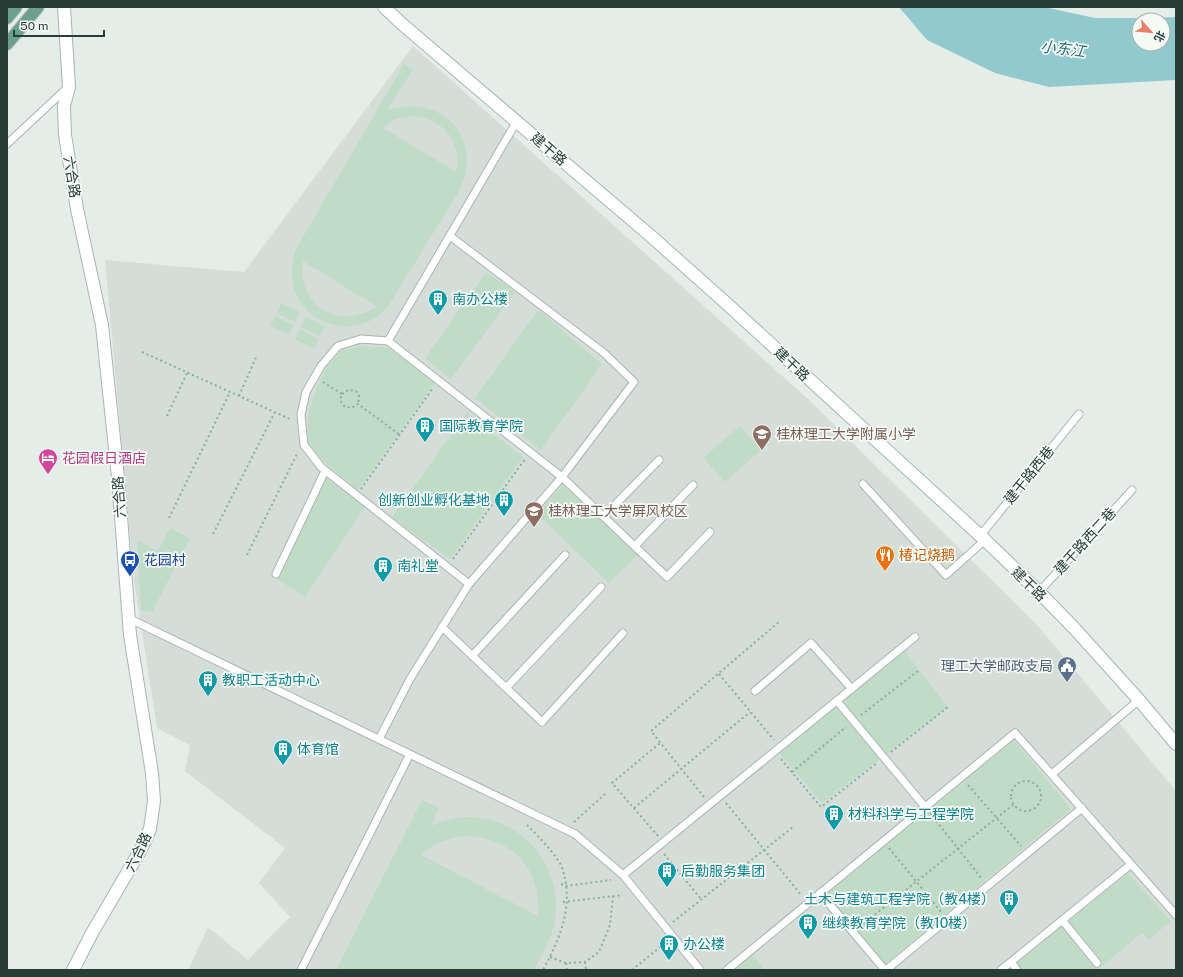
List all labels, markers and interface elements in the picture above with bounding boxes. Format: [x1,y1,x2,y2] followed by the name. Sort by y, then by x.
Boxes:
[14,12,104,38] scale bar
[1131,12,1171,52] north arrow
[20,19,48,33] text: 50 m
[1152,29,1168,44] text: 北
[1040,37,1088,60] water label: 小东江
[528,129,570,169] street label: 建干路
[61,155,83,199] street label: 六合路
[427,288,449,316] building icon: 南办公楼
[452,291,508,307] place label: 南办公楼
[771,344,813,384] street label: 建干路
[414,415,436,443] building icon: 国际教育学院
[439,418,523,434] place label: 国际教育学院
[751,423,773,451] school or university icon: 桂林理工大学附属小学
[776,426,916,442] place label: 桂林理工大学附属小学
[1001,443,1057,507] street label: 建干路西巷
[37,447,59,475] hotel icon: 花园假日酒店
[62,450,146,466] place label: 花园假日酒店
[110,475,128,519] street label: 六合路
[493,489,515,517] building icon: 创新创业孵化基地
[378,492,490,508] place label: 创新创业孵化基地
[523,500,545,528] school or university icon: 桂林理工大学屏风校区
[548,503,688,519] place label: 桂林理工大学屏风校区
[1051,504,1119,578] street label: 建干路西二巷
[874,544,896,572] restaurant icon: 椿记烧鹅
[899,547,955,563] place label: 椿记烧鹅
[119,549,141,577] bus stop icon: 花园村
[144,552,186,568] place label: 花园村
[372,555,394,583] building icon: 南礼堂
[397,558,439,574] place label: 南礼堂
[1008,564,1050,604] street label: 建干路
[1056,655,1078,683] public building icon: 理工大学邮政支局
[941,658,1053,674] place label: 理工大学邮政支局
[197,669,219,697] building icon: 教职工活动中心
[222,672,320,688] place label: 教职工活动中心
[272,738,294,766] building icon: 体育馆
[297,741,339,757] place label: 体育馆
[823,803,845,831] building icon: 材料科学与工程学院
[848,806,974,822] place label: 材料科学与工程学院
[122,830,154,874] street label: 六合路
[656,860,678,888] building icon: 后勤服务集团
[681,863,765,879] place label: 后勤服务集团
[998,888,1020,916] building icon: 土木与建筑工程学院（教4楼）
[804,891,995,907] place label: 土木与建筑工程学院（教4楼）
[797,912,819,940] building icon: 继续教育学院（教10楼）
[822,915,976,931] place label: 继续教育学院（教10楼）
[658,933,680,961] building icon: 办公楼
[683,936,725,952] place label: 办公楼

